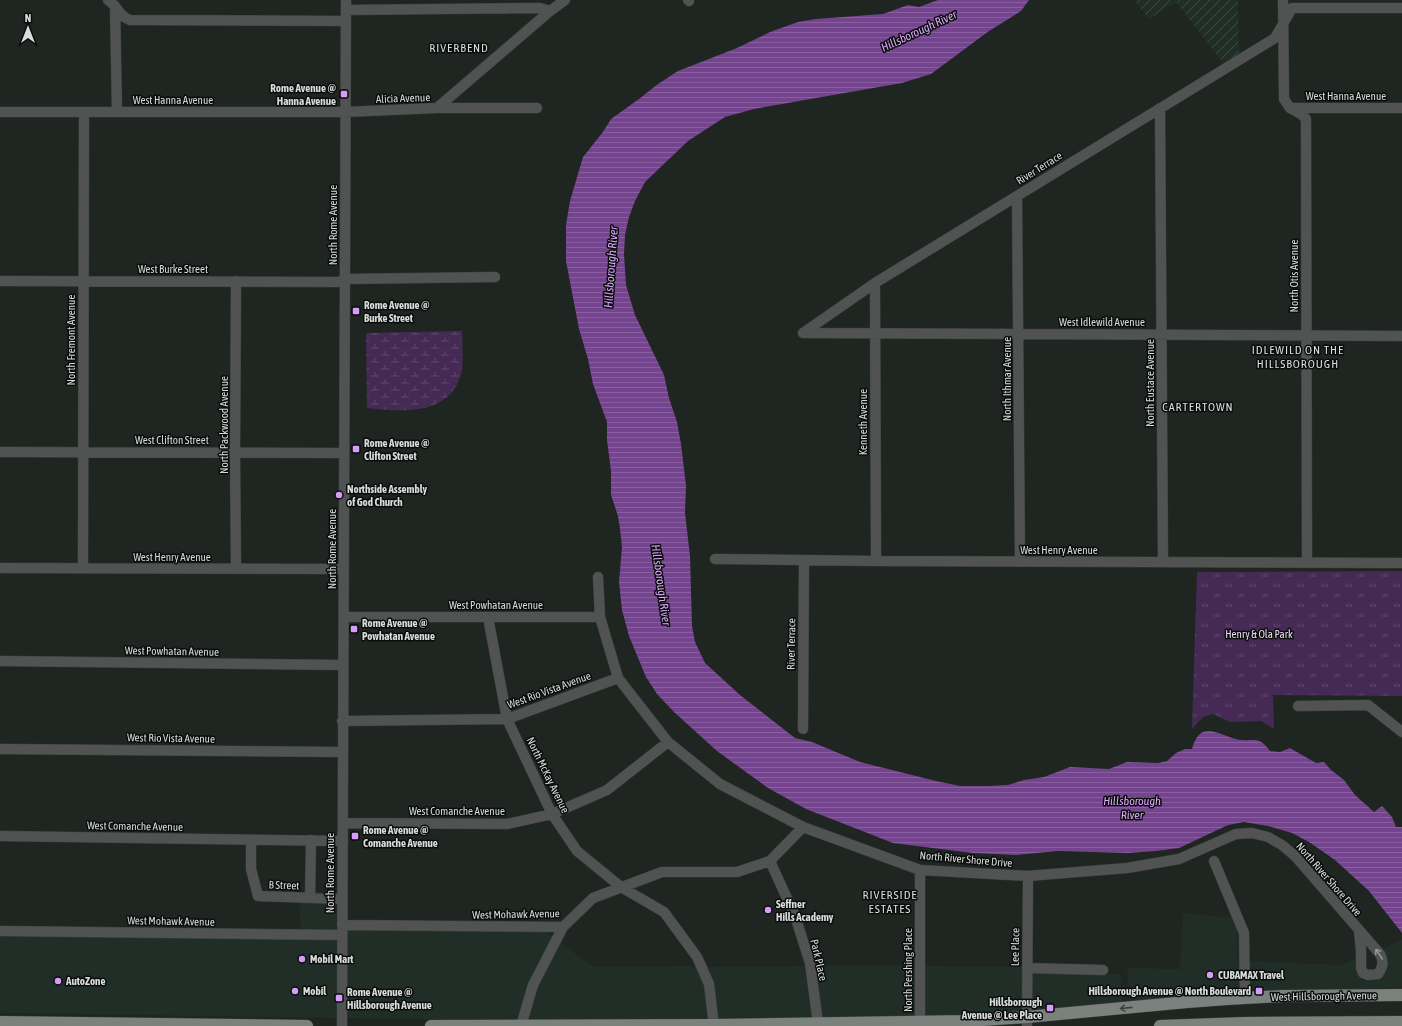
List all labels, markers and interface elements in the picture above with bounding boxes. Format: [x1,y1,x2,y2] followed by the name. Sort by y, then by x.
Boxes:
[879,7,960,55] water label: Hillsborough River
[8,8,48,48] north arrow
[25,12,31,24] text: N
[429,41,489,55] district label: RIVERBEND
[270,82,336,107] place label: Rome Avenue @ Hanna Avenue
[339,89,349,99] marker: Rome Avenue @ Hanna Avenue
[1306,90,1386,102] street label: West Hanna Avenue
[376,91,430,105] street label: Alicia Avenue
[133,94,213,106] street label: West Hanna Avenue
[1014,149,1064,187] street label: River Terrace
[327,185,339,265] street label: North Rome Avenue
[601,225,621,308] water label: Hillsborough River
[1288,240,1300,312] street label: North Otis Avenue
[138,263,208,275] street label: West Burke Street
[65,295,77,385] street label: North Fremont Avenue
[364,299,430,324] place label: Rome Avenue @ Burke Street
[351,306,361,316] marker: Rome Avenue @ Burke Street
[1059,316,1145,328] street label: West Idlewild Avenue
[1001,337,1013,421] street label: North Ithmar Avenue
[1144,339,1156,427] street label: North Eustace Avenue
[1252,343,1344,371] district label: IDLEWILD ON THE HILLSBOROUGH
[218,376,230,474] street label: North Packwood Avenue
[857,389,869,455] street label: Kenneth Avenue
[1162,400,1234,414] district label: CARTERTOWN
[135,434,209,446] street label: West Clifton Street
[364,437,430,462] place label: Rome Avenue @ Clifton Street
[351,444,361,454] marker: Rome Avenue @ Clifton Street
[347,483,428,508] place label: Northside Assembly of God Church
[334,490,344,500] marker: Northside Assembly of God Church
[326,509,338,589] street label: North Rome Avenue
[648,543,674,627] water label: Hillsborough River
[1020,544,1098,556] street label: West Henry Avenue
[133,551,211,563] street label: West Henry Avenue
[449,599,543,611] street label: West Powhatan Avenue
[362,617,435,642] place label: Rome Avenue @ Powhatan Avenue
[785,618,797,670] street label: River Terrace
[349,624,359,634] marker: Rome Avenue @ Powhatan Avenue
[1225,628,1293,640] park label: Henry & Ola Park
[125,644,219,658] street label: West Powhatan Avenue
[506,669,592,711] street label: West Rio Vista Avenue
[127,731,215,745] street label: West Rio Vista Avenue
[524,735,572,815] street label: North McKay Avenue
[1103,794,1161,822] water label: Hillsborough River
[409,805,505,817] street label: West Comanche Avenue
[87,819,183,833] street label: West Comanche Avenue
[363,824,438,849] place label: Rome Avenue @ Comanche Avenue
[350,831,360,841] marker: Rome Avenue @ Comanche Avenue
[324,833,336,913] street label: North Rome Avenue
[1294,840,1364,918] street label: North River Shore Drive
[919,849,1013,869] street label: North River Shore Drive
[268,878,300,892] street label: B Street
[863,888,917,916] district label: RIVERSIDE ESTATES
[776,898,834,923] place label: Seffner Hills Academy
[763,905,773,915] marker: Seffner Hills Academy
[472,907,560,921] street label: West Mohawk Avenue
[127,914,215,928] street label: West Mohawk Avenue
[902,928,914,1012] street label: North Pershing Place
[1009,928,1021,966] street label: Lee Place
[808,938,830,982] street label: Park Place
[1375,949,1383,960] one-way arrow
[310,953,354,965] place label: Mobil Mart
[297,954,307,964] marker: Mobil Mart
[1218,969,1285,981] place label: CUBAMAX Travel
[1205,970,1215,980] marker: CUBAMAX Travel
[65,975,105,987] place label: AutoZone
[53,976,63,986] marker: AutoZone
[303,985,327,997] place label: Mobil
[1088,985,1251,997] place label: Hillsborough Avenue @ North Boulevard
[290,986,300,996] marker: Mobil
[347,986,432,1011] place label: Rome Avenue @ Hillsborough Avenue
[1254,986,1264,996] marker: Hillsborough Avenue @ North Boulevard
[1271,989,1377,1003] street label: West Hillsborough Avenue
[334,993,344,1003] marker: Rome Avenue @ Hillsborough Avenue
[961,996,1042,1021] place label: Hillsborough Avenue @ Lee Place
[1045,1003,1055,1013] marker: Hillsborough Avenue @ Lee Place
[1120,1004,1133,1011] one-way arrow

